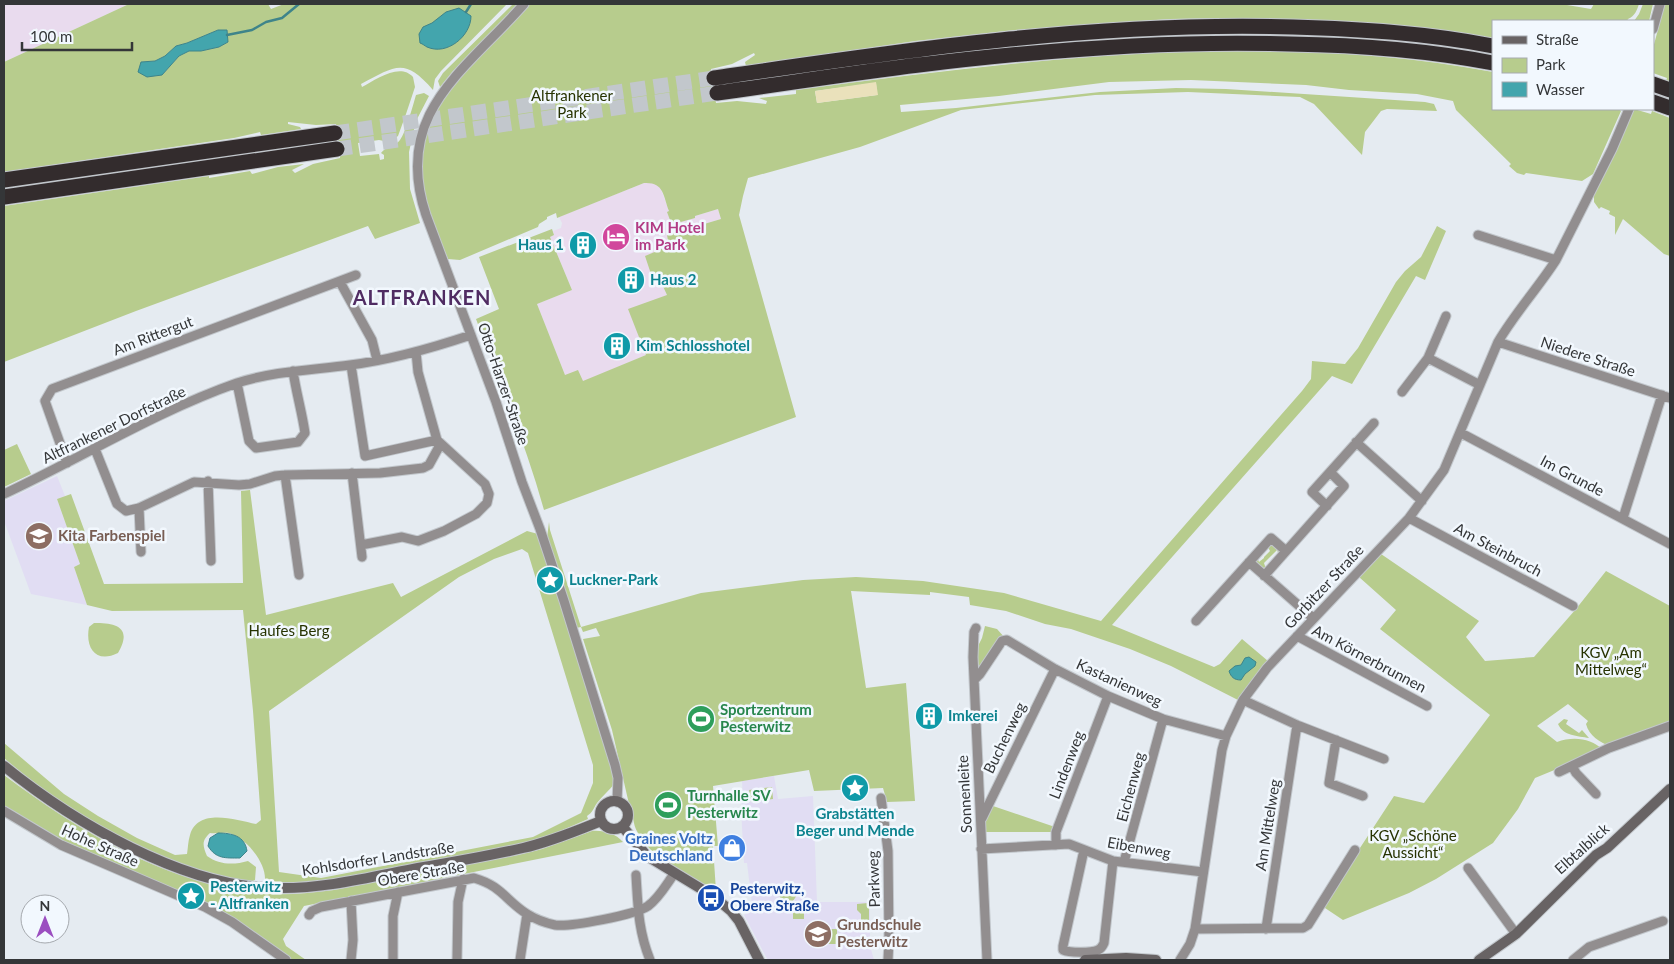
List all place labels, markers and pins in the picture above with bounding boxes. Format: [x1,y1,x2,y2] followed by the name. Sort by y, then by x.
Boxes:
[635,218,705,253] place label: KIM Hotel im Park
[601,222,631,252] hotel icon: KIM Hotel im Park
[568,230,598,260] building icon: Haus 1
[518,235,564,253] place label: Haus 1
[616,265,646,295] building icon: Haus 2
[650,270,697,288] place label: Haus 2
[602,331,632,361] building icon: Kim Schlosshotel
[636,336,750,354] place label: Kim Schlosshotel
[24,521,54,551] school or university icon: Kita Farbenspiel
[58,526,165,544] place label: Kita Farbenspiel
[535,565,565,595] place icon: Luckner-Park
[569,570,659,588] place label: Luckner-Park
[720,700,812,735] place label: Sportzentrum Pesterwitz
[914,701,944,731] building icon: Imkerei
[686,704,716,734] sports icon: Sportzentrum Pesterwitz
[948,706,998,724] place label: Imkerei
[840,773,870,803] place icon: Grabstätten Beger und Mende
[687,786,771,821] place label: Turnhalle SV Pesterwitz
[653,790,683,820] sports icon: Turnhalle SV Pesterwitz
[796,804,914,839] place label: Grabstätten Beger und Mende
[625,829,713,864] place label: Graines Voltz Deutschland
[717,833,747,863] shop icon: Graines Voltz Deutschland
[210,877,289,912] place label: Pesterwitz - Altfranken
[730,879,819,914] place label: Pesterwitz, Obere Straße
[176,881,206,911] place icon: Pesterwitz - Altfranken
[696,883,726,913] bus stop icon: Pesterwitz, Obere Straße
[837,915,921,950] place label: Grundschule Pesterwitz
[803,919,833,949] school or university icon: Grundschule Pesterwitz

